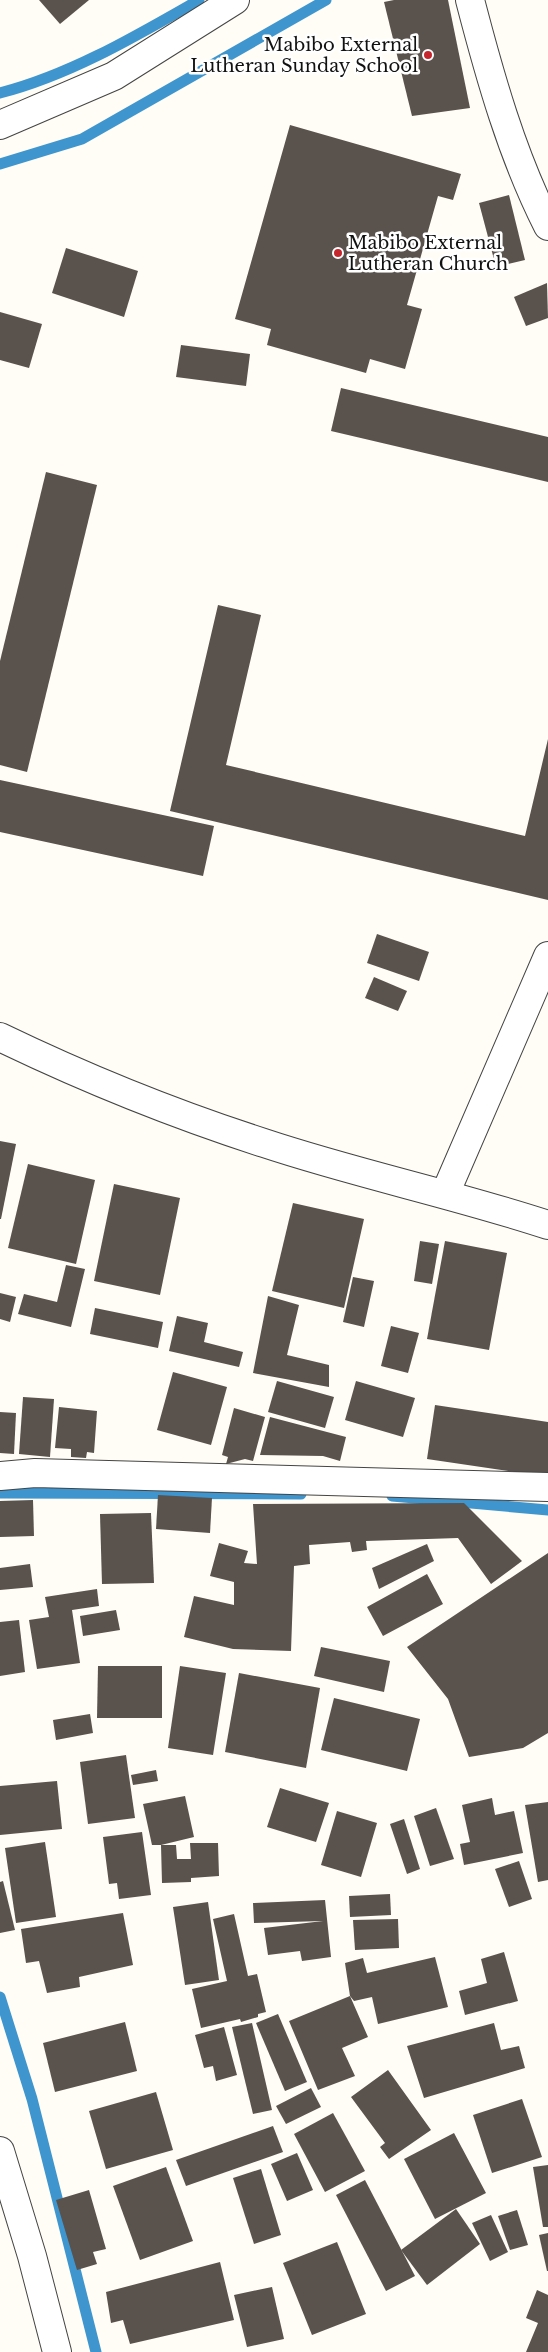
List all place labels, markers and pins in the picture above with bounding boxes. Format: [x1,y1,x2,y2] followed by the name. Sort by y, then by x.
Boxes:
[190,34,418,77] place label: Mabibo External Lutheran Sunday School
[422,49,434,61] marker: Mabibo External Lutheran Sunday School
[348,232,508,275] place label: Mabibo External Lutheran Church
[332,247,344,259] marker: Mabibo External Lutheran Church

